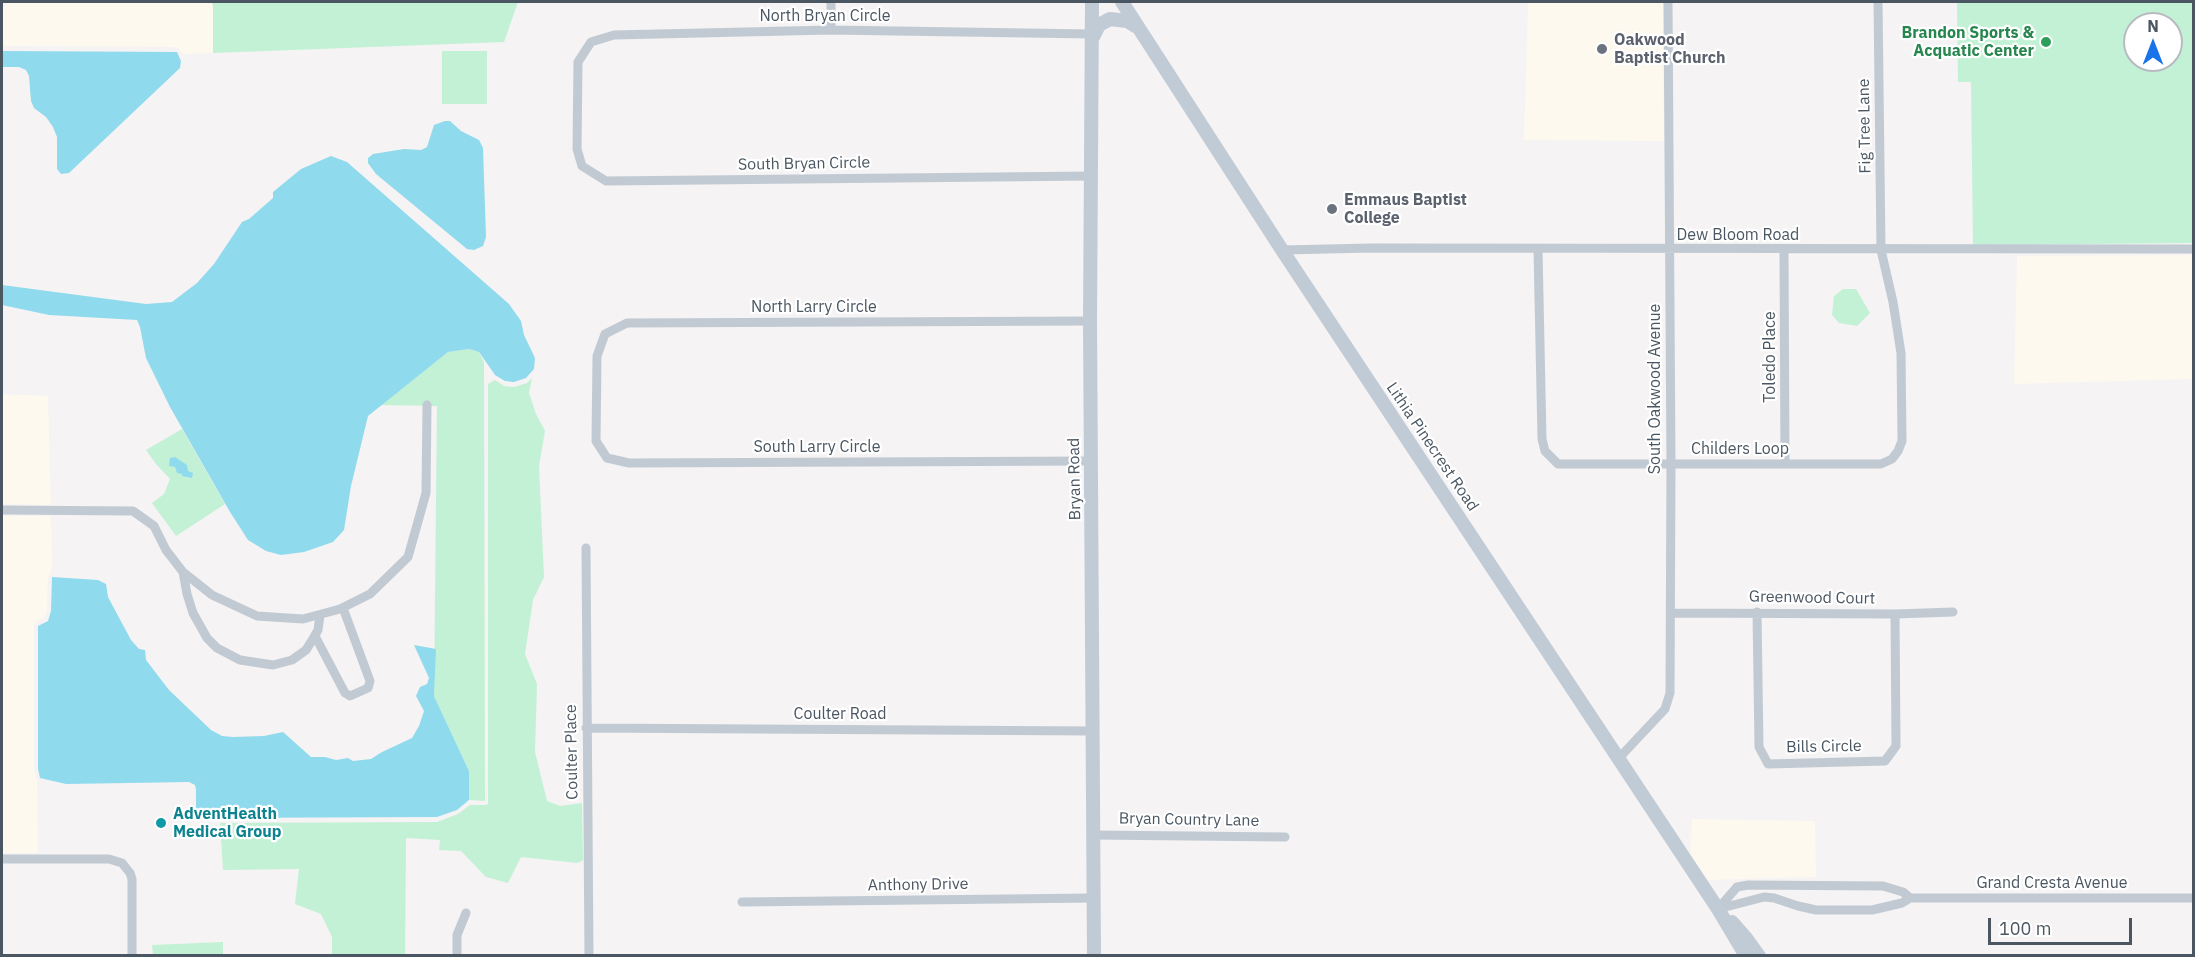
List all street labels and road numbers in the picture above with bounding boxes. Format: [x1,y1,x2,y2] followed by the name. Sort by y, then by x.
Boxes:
[759,6,891,26] street label: North Bryan Circle
[1855,78,1875,174] street label: Fig Tree Lane
[738,153,870,175] street label: South Bryan Circle
[1677,225,1799,245] street label: Dew Bloom Road
[751,297,877,317] street label: North Larry Circle
[1645,304,1665,474] street label: South Oakwood Avenue
[1760,311,1780,403] street label: Toledo Place
[1382,379,1482,515] street label: Lithia Pinecrest Road
[754,437,880,457] street label: South Larry Circle
[1065,438,1085,520] street label: Bryan Road
[1691,439,1789,459] street label: Childers Loop
[1749,587,1875,609] street label: Greenwood Court
[562,704,582,800] street label: Coulter Place
[793,704,887,724] street label: Coulter Road
[1786,737,1862,757] street label: Bills Circle
[1119,809,1259,831] street label: Bryan Country Lane
[1976,873,2128,893] street label: Grand Cresta Avenue
[867,875,969,895] street label: Anthony Drive

